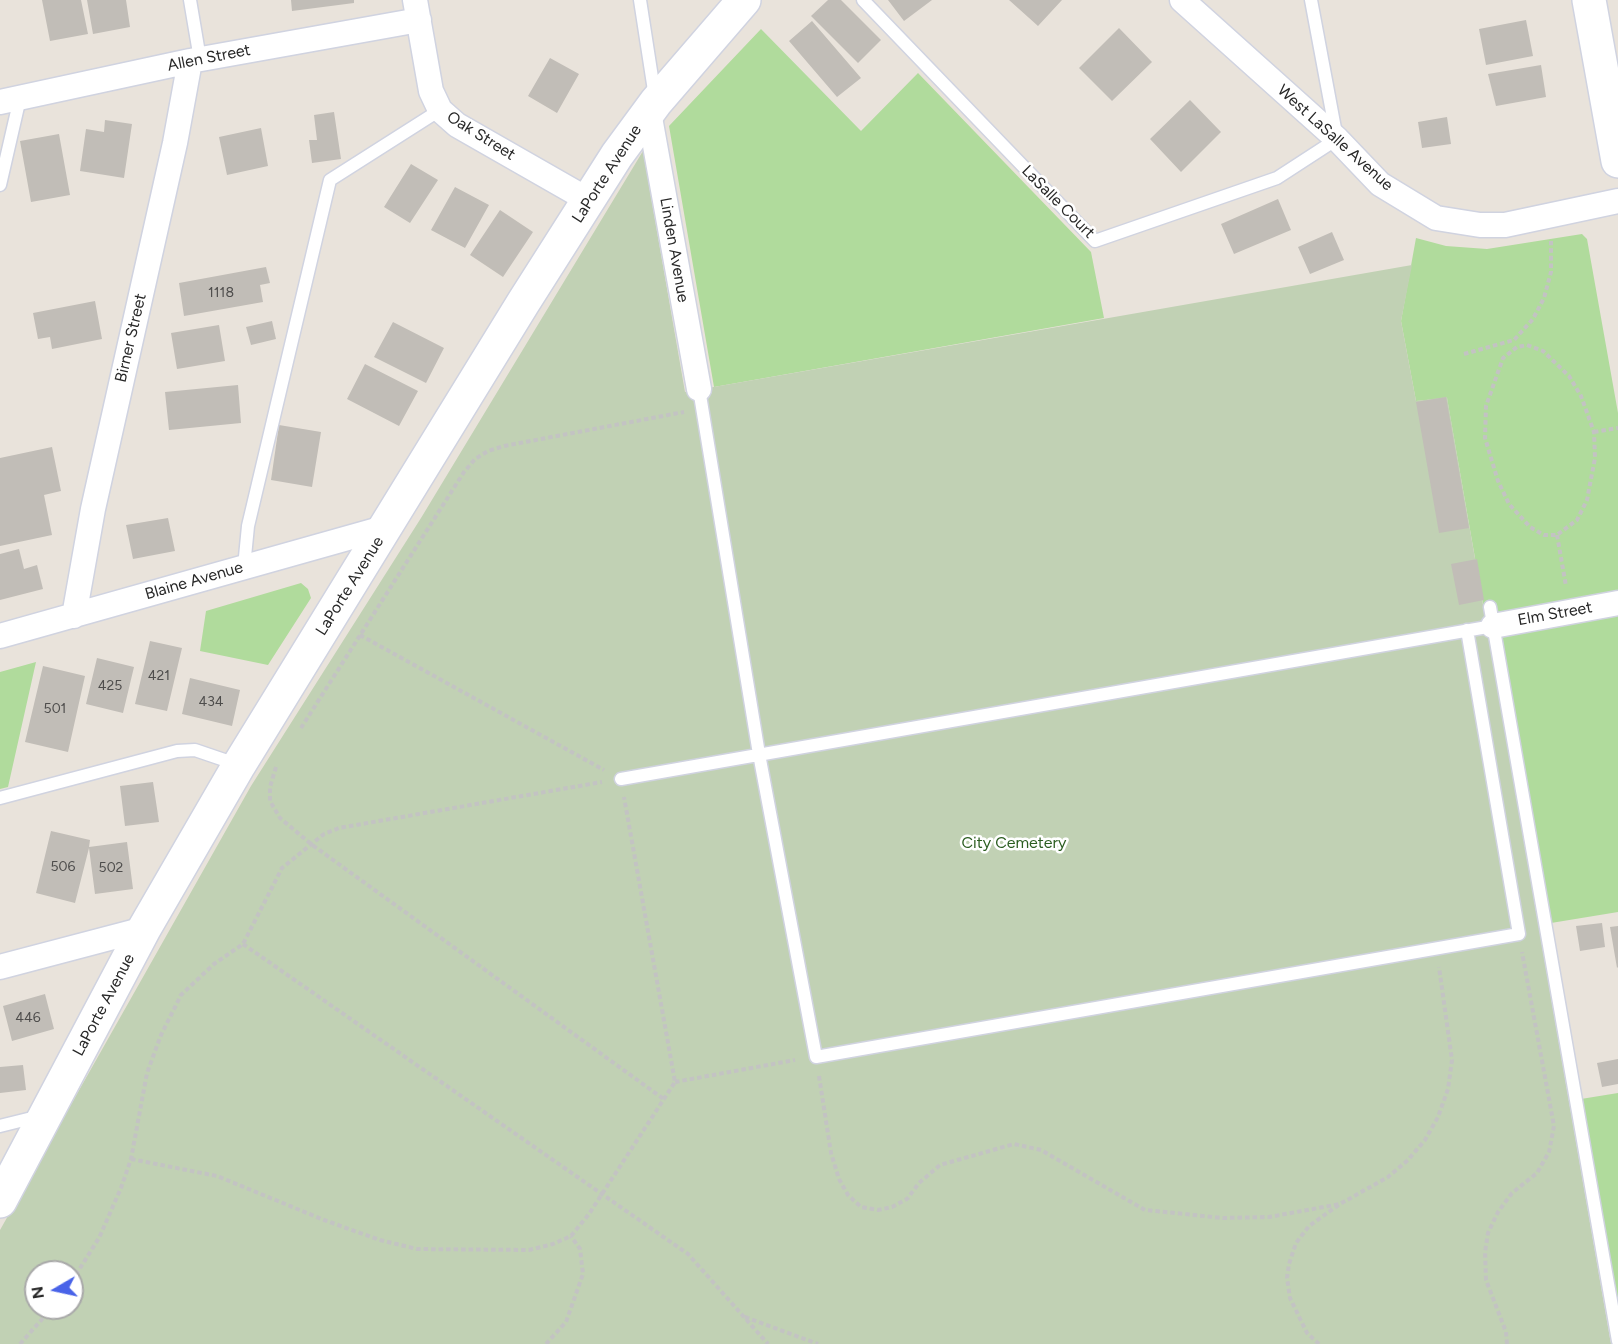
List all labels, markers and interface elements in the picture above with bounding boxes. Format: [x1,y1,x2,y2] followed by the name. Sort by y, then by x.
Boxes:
[166,41,252,75] street label: Allen Street
[1273,81,1397,195] street label: West LaSalle Avenue
[443,107,519,165] street label: Oak Street
[568,121,646,227] street label: LaPorte Avenue
[1017,161,1099,243] street label: LaSalle Court
[655,196,693,304] street label: Linden Avenue
[208,285,234,301] house number: 1118
[111,292,151,384] street label: Birner Street
[312,533,388,639] street label: LaPorte Avenue
[143,558,245,604] street label: Blaine Avenue
[1516,598,1594,630] street label: Elm Street
[148,668,170,684] house number: 421
[98,678,122,694] house number: 425
[198,694,224,710] house number: 434
[44,701,66,717] house number: 501
[962,833,1066,853] park label: City Cemetery
[51,859,75,875] house number: 506
[99,860,123,876] house number: 502
[69,951,139,1059] street label: LaPorte Avenue
[15,1010,41,1026] house number: 446
[24,1260,84,1320] north arrow
[27,1285,48,1300] text: N

